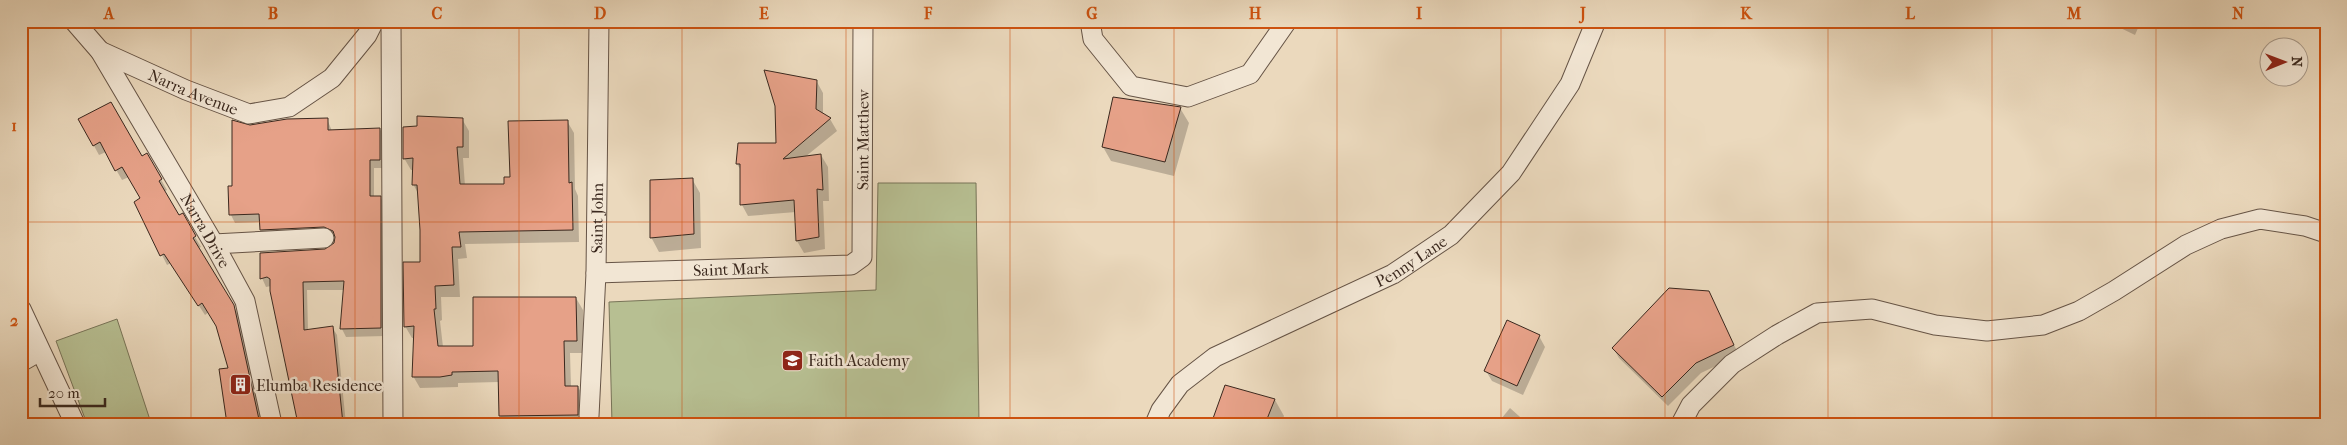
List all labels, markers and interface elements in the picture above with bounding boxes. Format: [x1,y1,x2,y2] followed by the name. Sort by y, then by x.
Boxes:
[103,4,115,23] text: A
[268,4,278,23] text: B
[432,4,443,23] text: C
[594,4,606,23] text: D
[759,4,769,23] text: E
[923,4,933,23] text: F
[1086,4,1098,23] text: G
[1249,4,1262,23] text: H
[1416,4,1423,23] text: I
[1578,4,1586,24] text: J
[1740,4,1753,23] text: K
[1905,4,1915,23] text: L
[2066,4,2082,23] text: M
[2232,4,2245,23] text: N
[2260,38,2310,88] north arrow
[2288,56,2305,68] text: N
[145,65,241,119] street label: Narra Avenue
[853,88,873,190] street label: Saint Matthew
[11,116,17,135] text: 1
[587,182,607,254] street label: Saint John
[176,190,234,271] street label: Narra Drive
[1372,231,1451,291] street label: Penny Lane
[693,259,770,280] street label: Saint Mark
[10,311,18,330] text: 2
[780,348,804,372] school or university icon: Faith Academy
[808,351,910,370] place label: Faith Academy
[228,373,252,397] building icon: Elumba Residence
[40,375,105,407] scale bar
[256,376,382,395] place label: Elumba Residence
[48,384,80,402] text: 20 m

